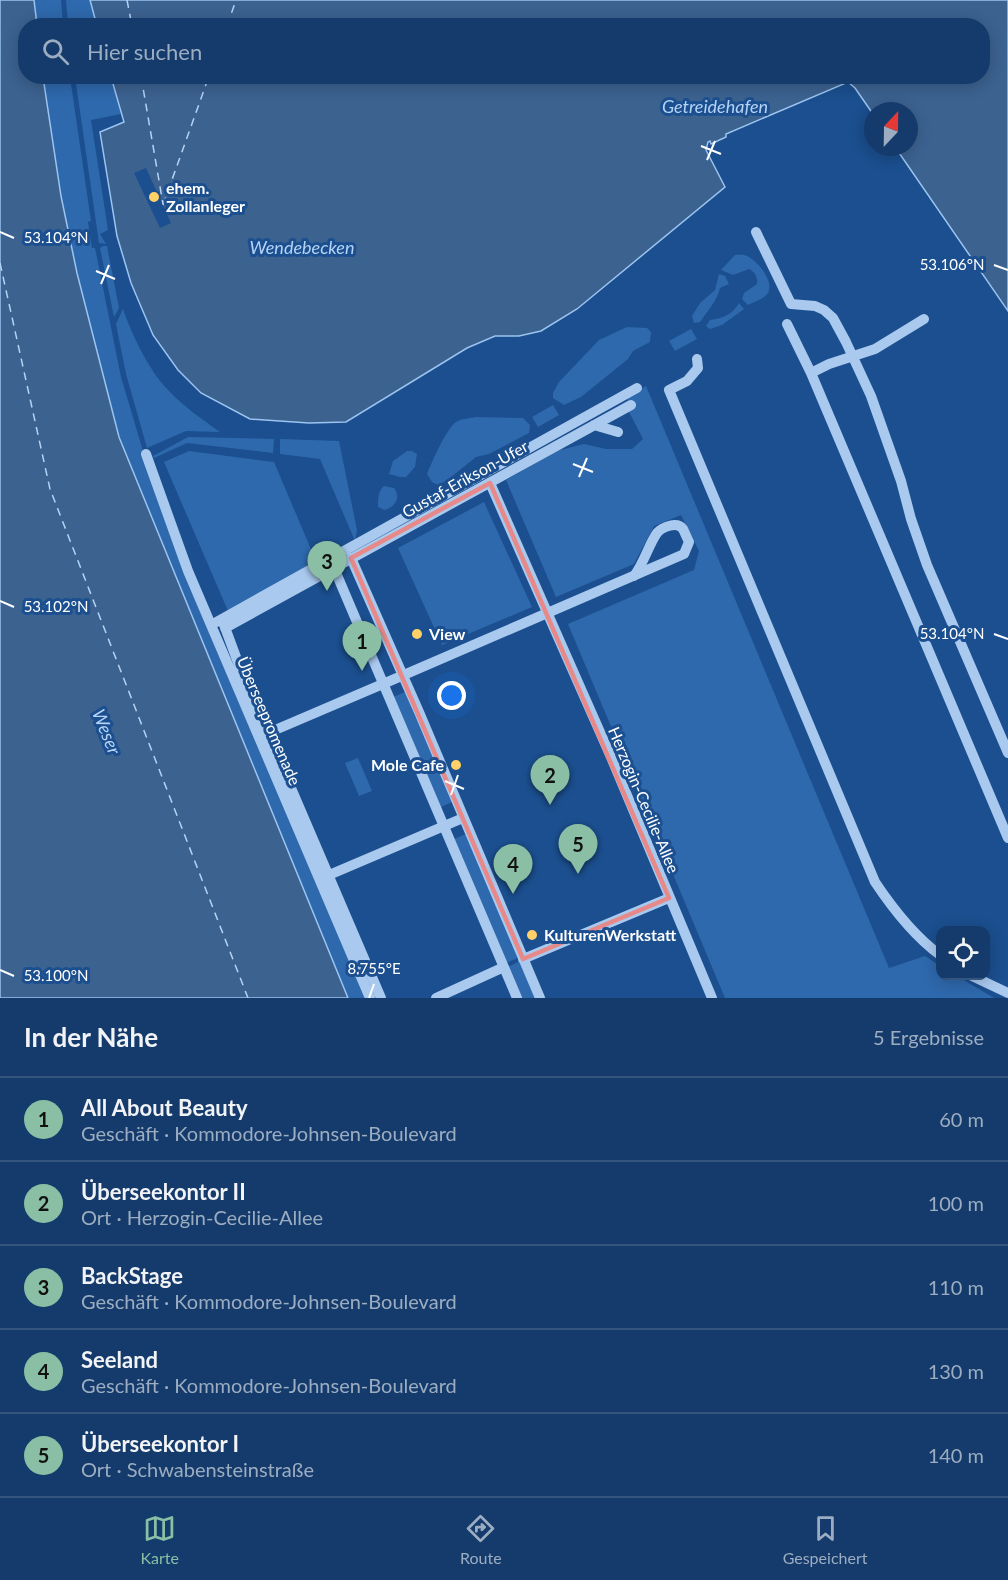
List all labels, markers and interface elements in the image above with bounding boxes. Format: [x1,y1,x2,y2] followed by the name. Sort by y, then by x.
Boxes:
[18,18,990,84] search box
[39,35,72,68] icon: search
[87,38,202,65] text: Hier suchen
[662,95,768,117] water label: Getreidehafen
[864,102,918,156] north arrow
[166,178,245,215] place label: ehem. Zollanleger
[147,190,161,204] marker: ehem. Zollanleger
[24,228,88,246] text: 53.104°N
[249,236,355,258] water label: Wendebecken
[920,255,984,273] text: 53.106°N
[398,436,531,521] street label: Gustaf-Erikson-Ufer
[308,542,346,591] pin: 3
[24,597,88,615] text: 53.102°N
[342,622,382,671] pin: 1
[428,624,466,643] place label: View
[920,624,984,642] text: 53.104°N
[410,627,424,641] marker: View
[234,654,305,788] street label: Überseepromenade
[437,681,466,710] your location
[88,706,126,758] water label: Weser
[605,724,684,876] street label: Herzogin-Cecilie-Allee
[371,755,444,774] place label: Mole Cafe
[530,756,570,805] pin: 2
[449,758,463,772] marker: Mole Cafe
[558,824,598,874] pin: 5
[494,844,532,894] pin: 4
[544,925,677,944] place label: KulturenWerkstatt
[936,926,990,980] map controls
[936,926,990,980] button: locate
[525,928,539,942] marker: KulturenWerkstatt
[347,959,401,977] text: 8.755°E
[24,966,88,984] text: 53.100°N
[24,1021,158,1053] text: In der Nähe
[873,1025,984,1049] text: 5 Ergebnisse
[81,1094,248,1121] text: All About Beauty
[38,1107,49,1131] text: 1
[939,1107,984,1131] text: 60 m
[81,1121,457,1145] text: Geschäft · Kommodore-Johnsen-Boulevard
[81,1178,246,1205] text: Überseekontor II
[38,1191,49,1215] text: 2
[928,1191,984,1215] text: 100 m
[81,1205,323,1229] text: Ort · Herzogin-Cecilie-Allee
[81,1262,183,1289] text: BackStage
[38,1275,49,1299] text: 3
[928,1275,984,1299] text: 110 m
[81,1289,457,1313] text: Geschäft · Kommodore-Johnsen-Boulevard
[81,1346,158,1373] text: Seeland
[38,1359,49,1383] text: 4
[928,1359,984,1383] text: 130 m
[81,1373,457,1397] text: Geschäft · Kommodore-Johnsen-Boulevard
[81,1430,239,1457] text: Überseekontor I
[38,1443,49,1467] text: 5
[928,1443,984,1467] text: 140 m
[81,1457,314,1481] text: Ort · Schwabensteinstraße
[141,1512,179,1567] tab: Karte
[460,1512,502,1567] tab: Route
[783,1512,867,1567] tab: Gespeichert

